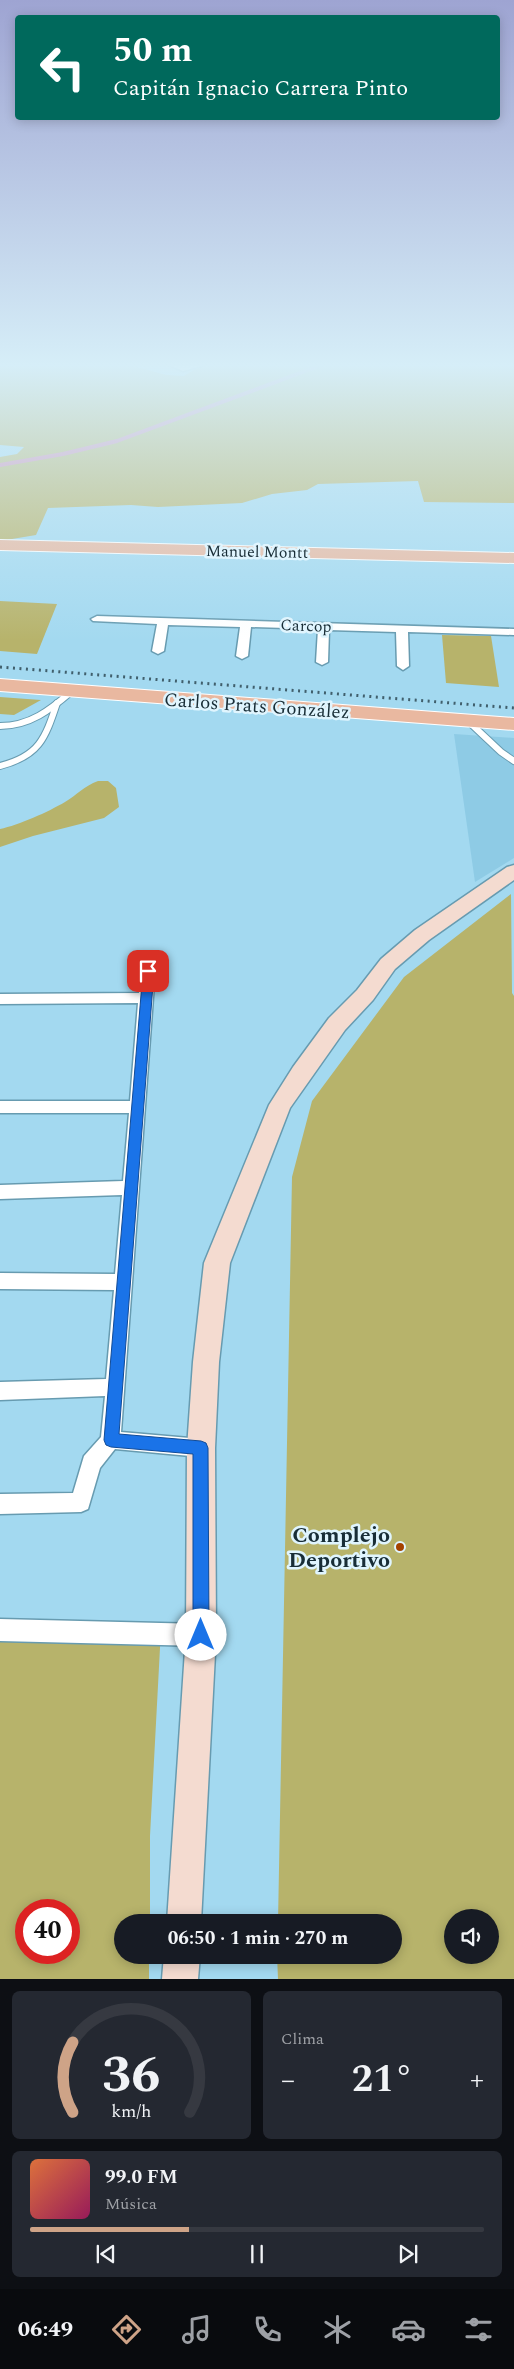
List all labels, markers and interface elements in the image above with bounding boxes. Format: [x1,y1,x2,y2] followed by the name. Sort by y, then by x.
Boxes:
[113,24,193,77] text: 50 m
[30,35,95,100] icon: left
[113,72,408,105] text: Capitán Ignacio Carrera Pinto
[206,539,309,565] street label: Manuel Montt
[280,613,332,639] street label: Carcop
[163,686,351,727] street label: Carlos Prats González
[127,950,169,992] pin
[134,957,162,985] icon: arrive
[288,1519,390,1577] place label: Complejo Deportivo
[394,1541,406,1553] marker: Complejo Deportivo
[174,1608,226,1660] position arrow
[15,1899,80,1964] speed limit sign: 40
[444,1909,499,1964] map controls
[444,1909,499,1964] button: sound
[168,1924,348,1953] text: 06:50 · 1 min · 270 m
[281,2027,324,2051] text: Clima
[102,2036,161,2115] text: 36
[352,2051,413,2109] text: 21°
[281,2059,295,2102] text: −
[470,2059,484,2102] text: +
[111,2098,152,2125] text: km/h
[105,2163,178,2192] text: 99.0 FM
[105,2192,157,2216] text: Música
[92,2240,120,2268] icon: previous
[243,2240,271,2268] icon: pause
[394,2240,422,2268] icon: next
[109,2312,144,2347] icon: directions
[179,2312,214,2347] icon: music
[250,2312,285,2347] icon: phone
[320,2312,355,2347] icon: climate
[391,2312,426,2347] icon: car
[461,2312,496,2347] icon: filters
[18,2313,73,2346] text: 06:49

